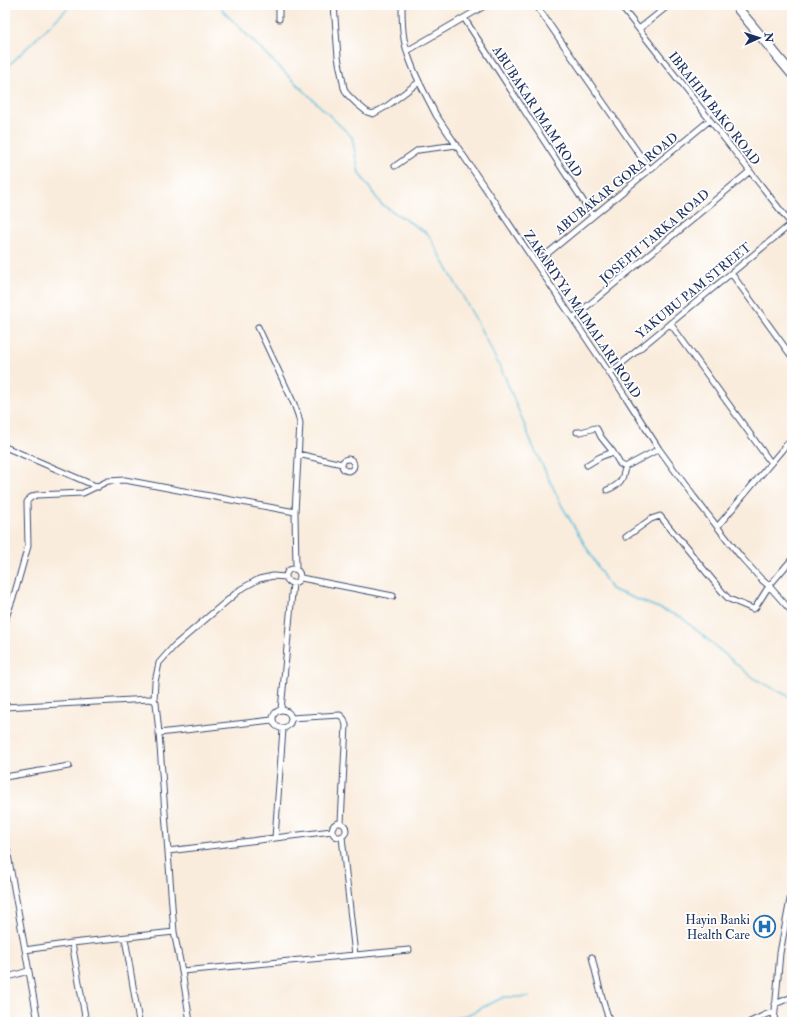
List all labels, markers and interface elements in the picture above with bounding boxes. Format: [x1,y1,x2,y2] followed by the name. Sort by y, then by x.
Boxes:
[739,18,779,58] north arrow
[762,31,775,44] text: N
[488,42,586,180] street label: ABUBAKAR IMAM ROAD
[665,49,763,169] street label: IBRAHIM BAKO ROAD
[551,129,681,239] street label: ABUBAKAR GORA ROAD
[596,186,713,288] street label: JOSEPH TARKA ROAD
[520,228,644,402] street label: ZAKARIYYA MAIMALARI ROAD
[633,239,755,342] street label: YAKUBU PAM STREET
[685,912,751,943] place label: Hayin Banki Health Care
[752,913,778,939] hospital icon: Hayin Banki Health Care

